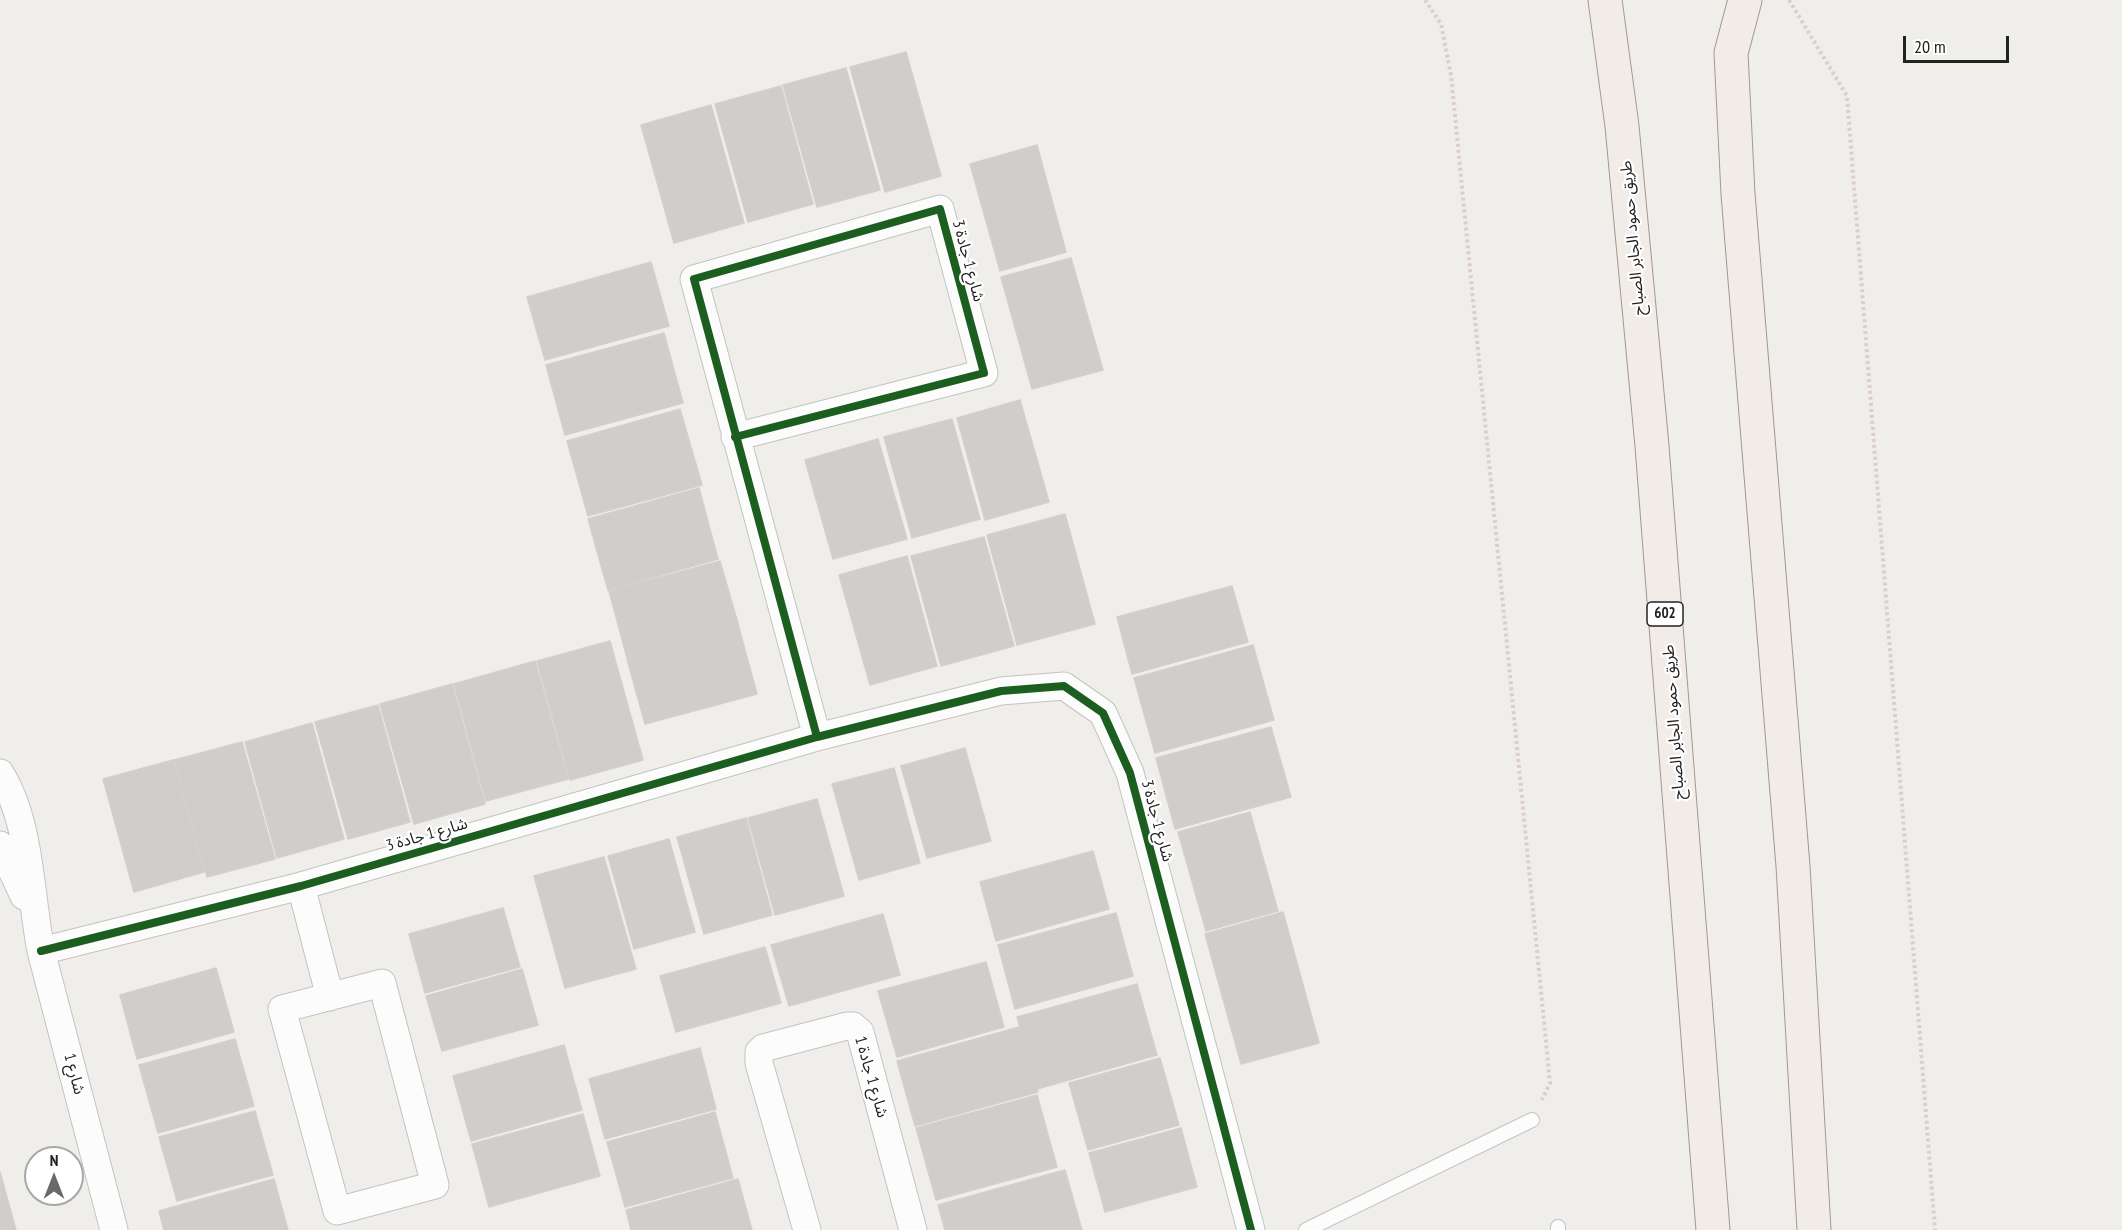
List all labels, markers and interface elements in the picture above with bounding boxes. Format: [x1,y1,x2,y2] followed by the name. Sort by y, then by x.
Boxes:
[1906,24,2012,62] scale bar
[1914,35,1946,58] text: 20 m
[1617,160,1649,316] street label: طريق حمود الجابر الصباح
[948,218,988,304] street label: شارع 1 جادة 3
[1647,602,1683,626] road number: 602
[1659,644,1689,800] street label: طريق حمود الجابر الصباح
[1137,778,1177,864] street label: شارع 1 جادة 3
[384,814,470,856] street label: شارع 1 جادة 3
[850,1034,892,1120] street label: شارع 1 جادة 1
[59,1051,89,1097] street label: شارع 1
[24,1146,84,1206] north arrow
[50,1150,58,1170] text: N

